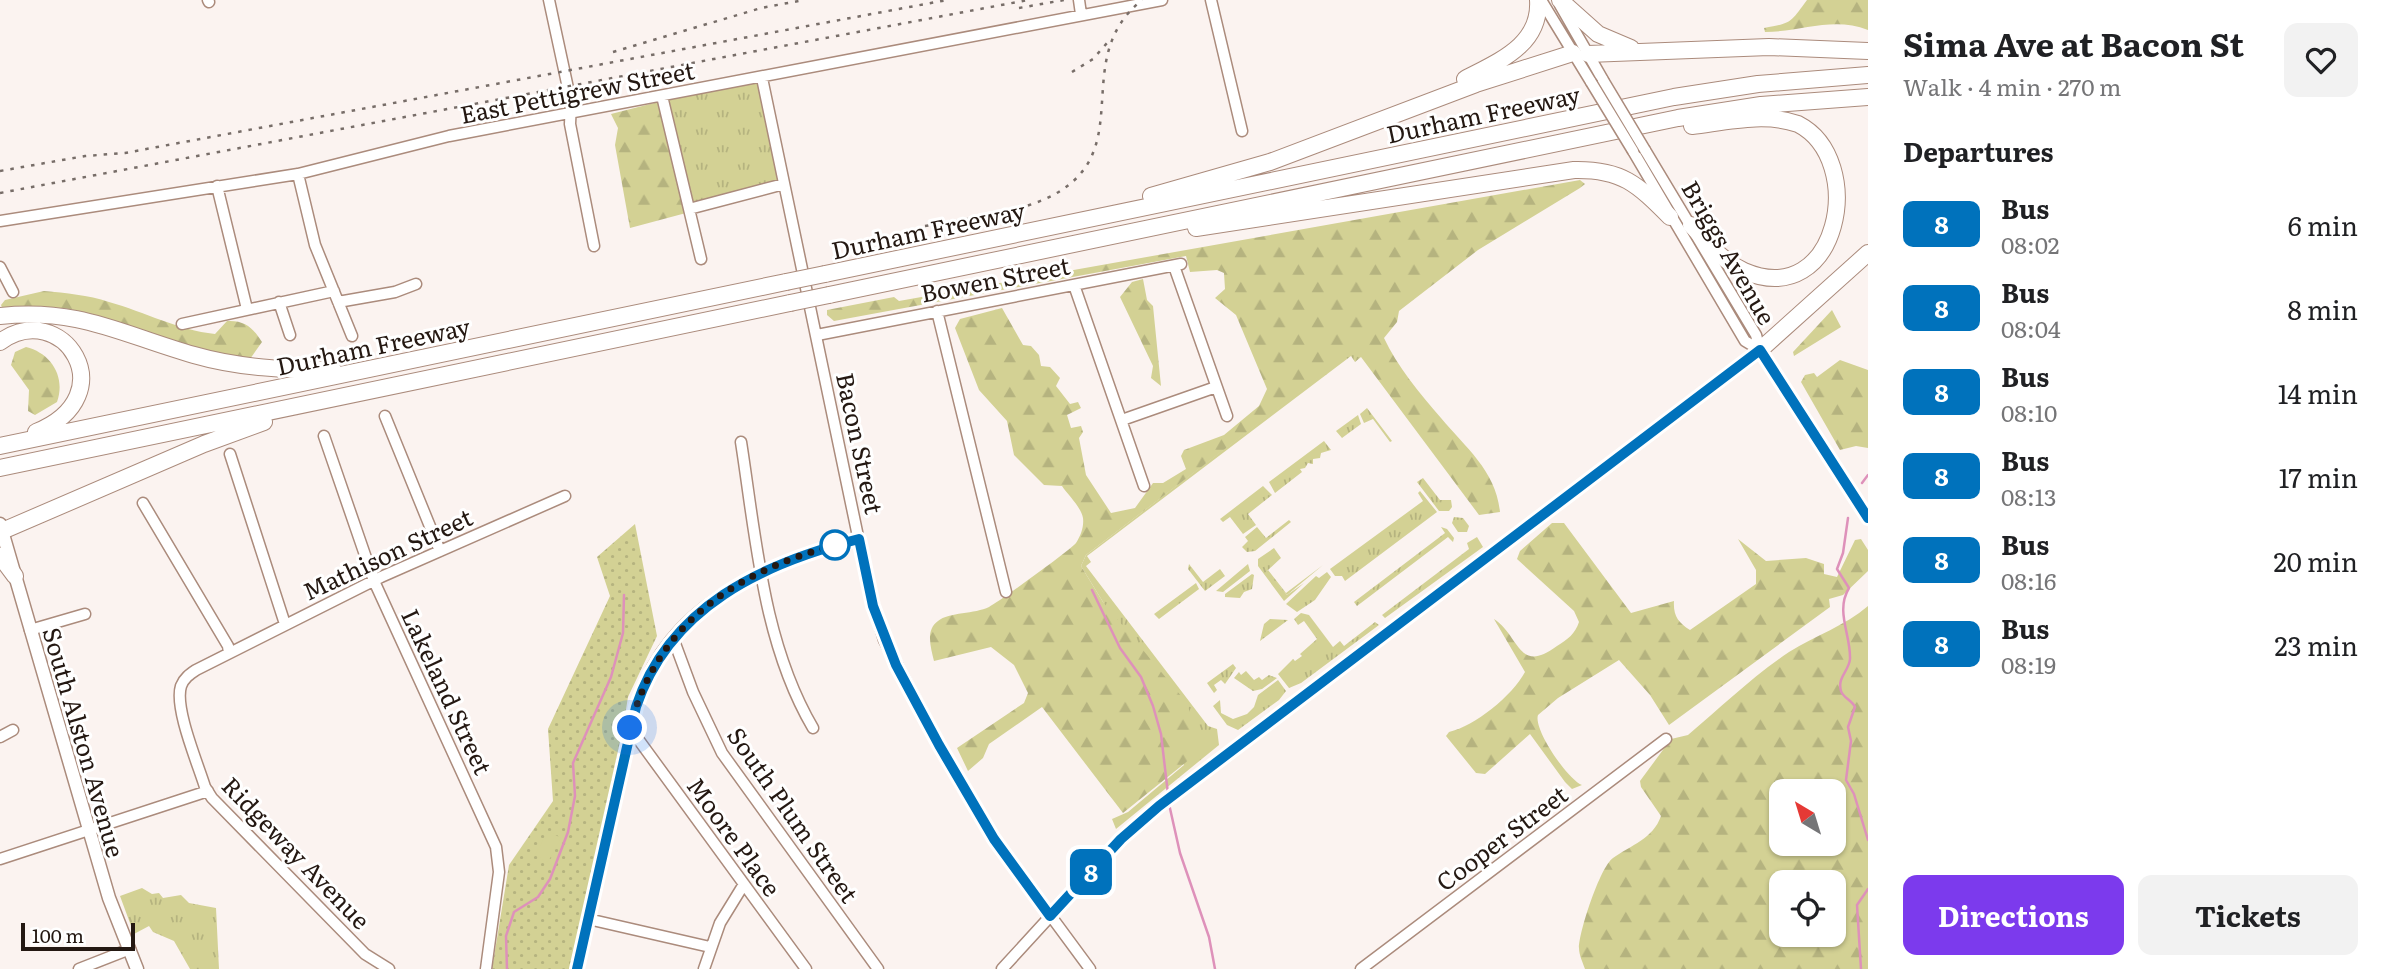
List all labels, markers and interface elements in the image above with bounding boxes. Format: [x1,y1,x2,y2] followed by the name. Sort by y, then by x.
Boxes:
[1903,18,2244,67] text: Sima Ave at Bacon St
[2284,23,2358,97] button: heart
[457,51,697,131] street label: East Pettigrew Street
[1903,69,2121,103] text: Walk · 4 min · 270 m
[1383,75,1583,151] street label: Durham Freeway
[1903,131,2054,170] text: Departures
[1674,173,1786,331] street label: Briggs Avenue
[2001,188,2049,227] text: Bus
[828,191,1028,267] street label: Durham Freeway
[2288,205,2358,244] text: 6 min
[1934,206,1949,241] text: 8
[2001,227,2059,261] text: 08:02
[917,246,1073,310] street label: Bowen Street
[2001,272,2049,311] text: Bus
[2287,289,2358,328] text: 8 min
[1934,290,1949,325] text: 8
[273,307,473,383] street label: Durham Freeway
[2001,311,2061,345] text: 08:04
[2001,356,2049,395] text: Bus
[829,369,893,517] street label: Bacon Street
[2278,373,2358,412] text: 14 min
[1934,374,1949,409] text: 8
[2001,395,2057,429] text: 08:10
[2001,440,2049,479] text: Bus
[2279,457,2358,496] text: 17 min
[1934,458,1949,493] text: 8
[2001,479,2056,513] text: 08:13
[296,498,478,608] street label: Mathison Street
[2001,524,2049,563] text: Bus
[820,530,850,560] unlabelled marker
[2273,541,2358,580] text: 20 min
[1934,542,1949,577] text: 8
[2001,563,2056,597] text: 08:16
[394,602,502,780] street label: Lakeland Street
[2001,608,2049,647] text: Bus
[35,623,135,861] street label: South Alston Avenue
[2274,625,2358,664] text: 23 min
[1934,626,1949,661] text: 8
[2001,647,2056,681] text: 08:19
[612,710,647,745] your location
[720,719,868,909] street label: South Plum Street
[215,768,379,936] street label: Ridgeway Avenue
[680,769,790,903] street label: Moore Place
[1428,776,1574,898] street label: Cooper Street
[1769,779,1846,856] north arrow
[1769,779,1846,947] map controls
[1068,849,1114,895] line badge: 8
[1084,854,1098,889] text: 8
[1769,870,1846,947] button: locate
[1903,875,2124,955] button: Directions
[2138,875,2358,955] button: Tickets
[21,920,135,952] scale bar
[32,921,84,949] text: 100 m

